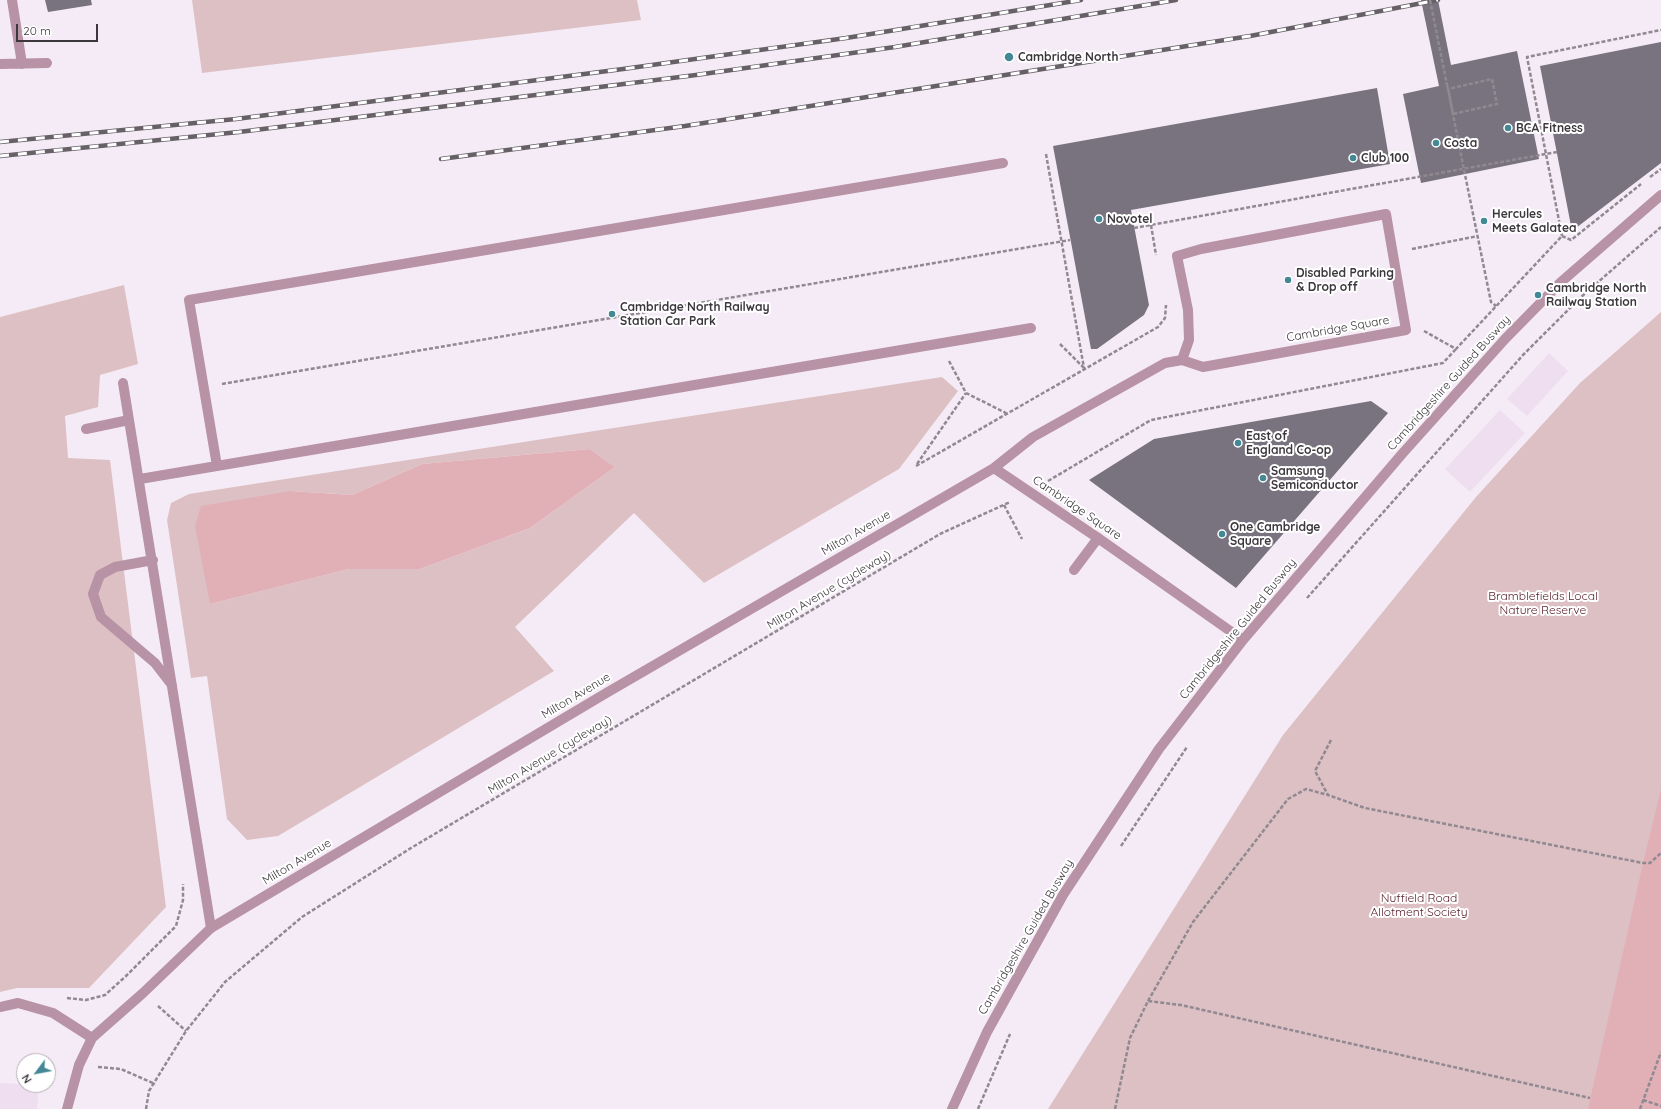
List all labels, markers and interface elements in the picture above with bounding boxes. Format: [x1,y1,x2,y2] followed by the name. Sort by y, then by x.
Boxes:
[18,16,100,42] scale bar
[23,23,51,38] text: 20 m
[1018,50,1119,64] place label: Cambridge North
[1003,51,1015,63] marker: Cambridge North
[1516,121,1583,135] place label: BCA Fitness
[1503,123,1513,133] marker: BCA Fitness
[1444,136,1477,150] place label: Costa
[1431,138,1441,148] marker: Costa
[1361,151,1409,165] place label: Club 100
[1348,153,1358,163] marker: Club 100
[1492,207,1577,235] place label: Hercules Meets Galatea
[1107,212,1153,226] place label: Novotel
[1094,214,1104,224] marker: Novotel
[1479,216,1489,226] marker: Hercules Meets Galatea
[1296,266,1394,294] place label: Disabled Parking & Drop off
[1283,275,1293,285] marker: Disabled Parking & Drop off
[1546,281,1647,309] place label: Cambridge North Railway Station
[1533,290,1543,300] marker: Cambridge North Railway Station
[620,300,769,328] place label: Cambridge North Railway Station Car Park
[607,309,617,319] marker: Cambridge North Railway Station Car Park
[1384,312,1514,454] street label: Cambridgeshire Guided Busway
[1285,313,1391,345] street label: Cambridge Square
[1246,429,1331,457] place label: East of England Co-op
[1233,438,1243,448] marker: East of England Co-op
[1271,464,1359,492] place label: Samsung Semiconductor
[1030,473,1124,543] street label: Cambridge Square
[1258,473,1268,483] marker: Samsung Semiconductor
[819,507,893,559] street label: Milton Avenue
[1230,520,1320,548] place label: One Cambridge Square
[1217,529,1227,539] marker: One Cambridge Square
[765,547,893,633] street label: Milton Avenue (cycleway)
[1177,556,1299,702] street label: Cambridgeshire Guided Busway
[1488,589,1598,617] park label: Bramblefields Local Nature Reserve
[539,670,613,722] street label: Milton Avenue
[486,712,614,798] street label: Milton Avenue (cycleway)
[260,836,334,888] street label: Milton Avenue
[976,857,1076,1017] street label: Cambridgeshire Guided Busway
[1371,891,1467,919] park label: Nuffield Road Allotment Society
[16,1053,56,1093] north arrow
[19,1072,35,1086] text: N

